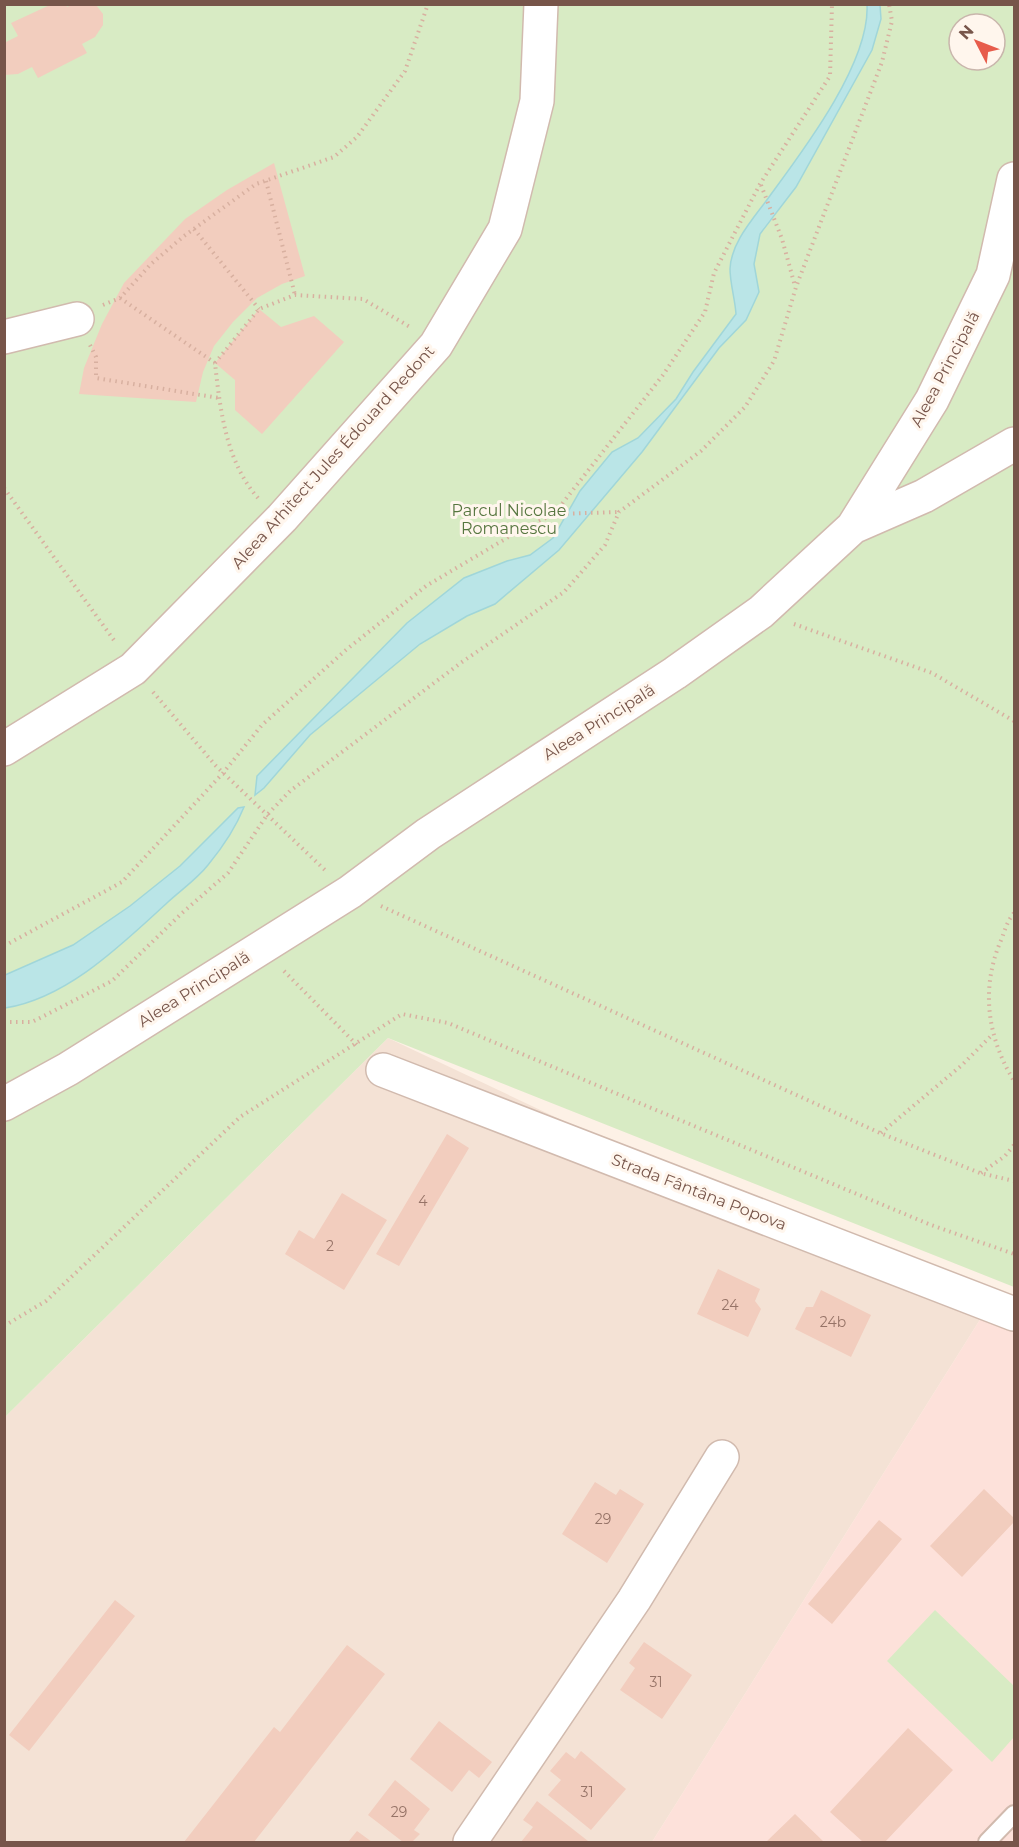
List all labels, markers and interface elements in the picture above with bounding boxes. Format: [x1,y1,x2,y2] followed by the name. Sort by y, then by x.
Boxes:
[947,12,1007,72] north arrow
[955,21,978,43] text: N
[907,308,983,430] street label: Aleea Principală
[228,341,439,573] street label: Aleea Arhitect Jules Édouard Redont
[452,501,566,538] park label: Parcul Nicolae Romanescu
[540,680,658,764] street label: Aleea Principală
[135,947,253,1031] street label: Aleea Principală
[609,1150,789,1234] street label: Strada Fântâna Popova
[418,1192,428,1210] house number: 4
[326,1237,334,1255] house number: 2
[722,1296,739,1314] house number: 24
[820,1313,846,1331] house number: 24b
[595,1510,611,1528] house number: 29
[650,1673,662,1691] house number: 31
[581,1783,593,1801] house number: 31
[391,1803,407,1821] house number: 29

